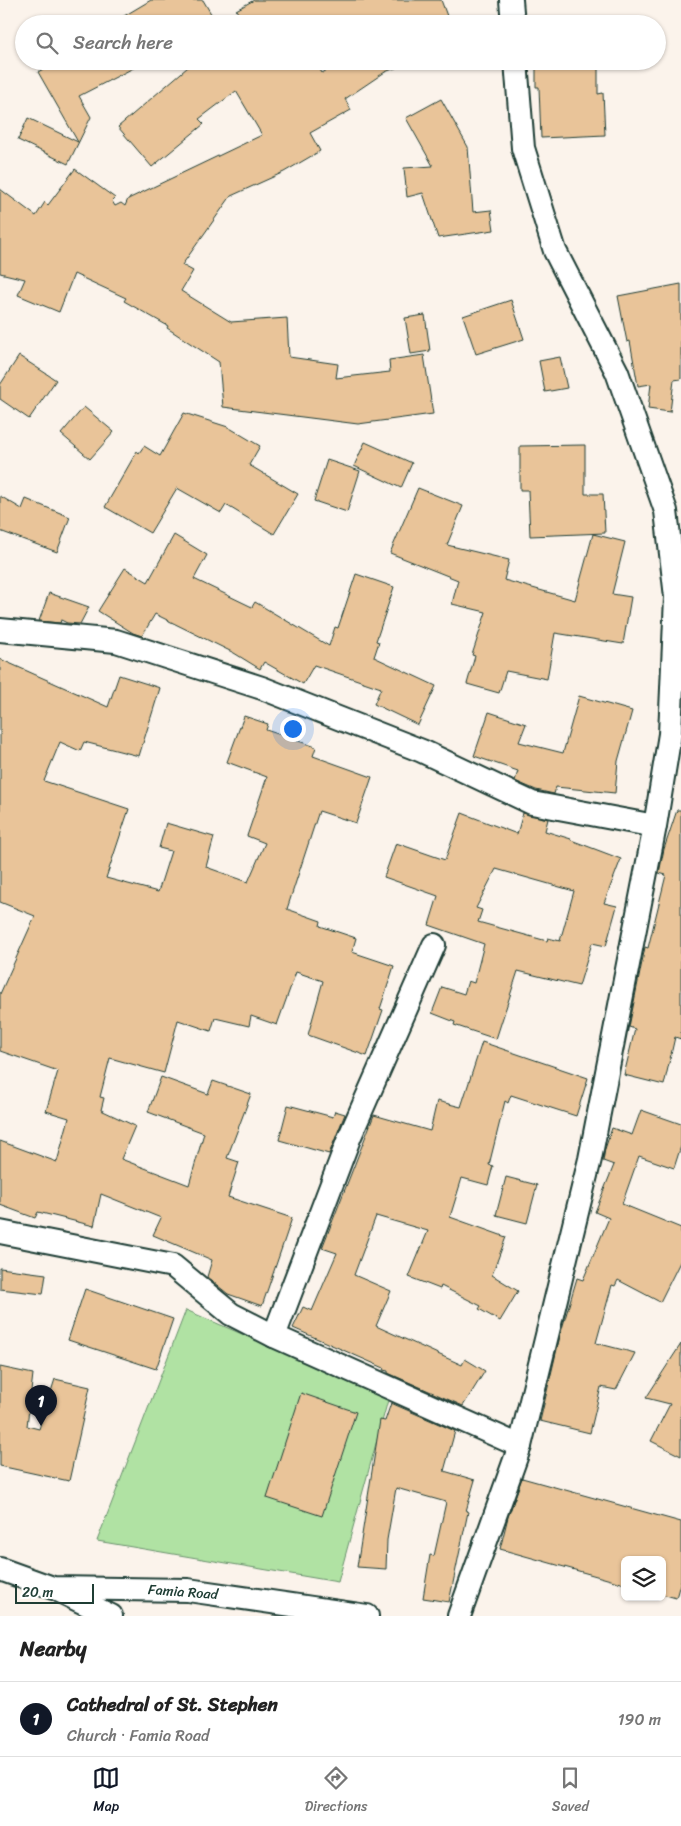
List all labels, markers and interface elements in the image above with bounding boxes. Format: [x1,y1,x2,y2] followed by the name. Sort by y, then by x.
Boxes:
[15,15,666,70] search box
[73,26,173,59] text: Search here
[33,29,61,57] icon: search
[280,716,306,742] your location
[25,1385,57,1426] pin: 1
[621,1556,666,1601] map controls
[621,1556,666,1601] button: layers
[147,1577,220,1607] street label: Famia Road
[22,1580,53,1605] text: 20 m
[15,1581,94,1604] scale bar
[20,1630,86,1668] text: Nearby
[67,1688,278,1721] text: Cathedral of St. Stephen
[33,1705,39,1734] text: 1
[618,1705,661,1734] text: 190 m
[67,1721,209,1750] text: Church · Famia Road
[92,1764,120,1819] tab: Map
[305,1764,367,1819] tab: Directions
[552,1764,589,1819] tab: Saved

